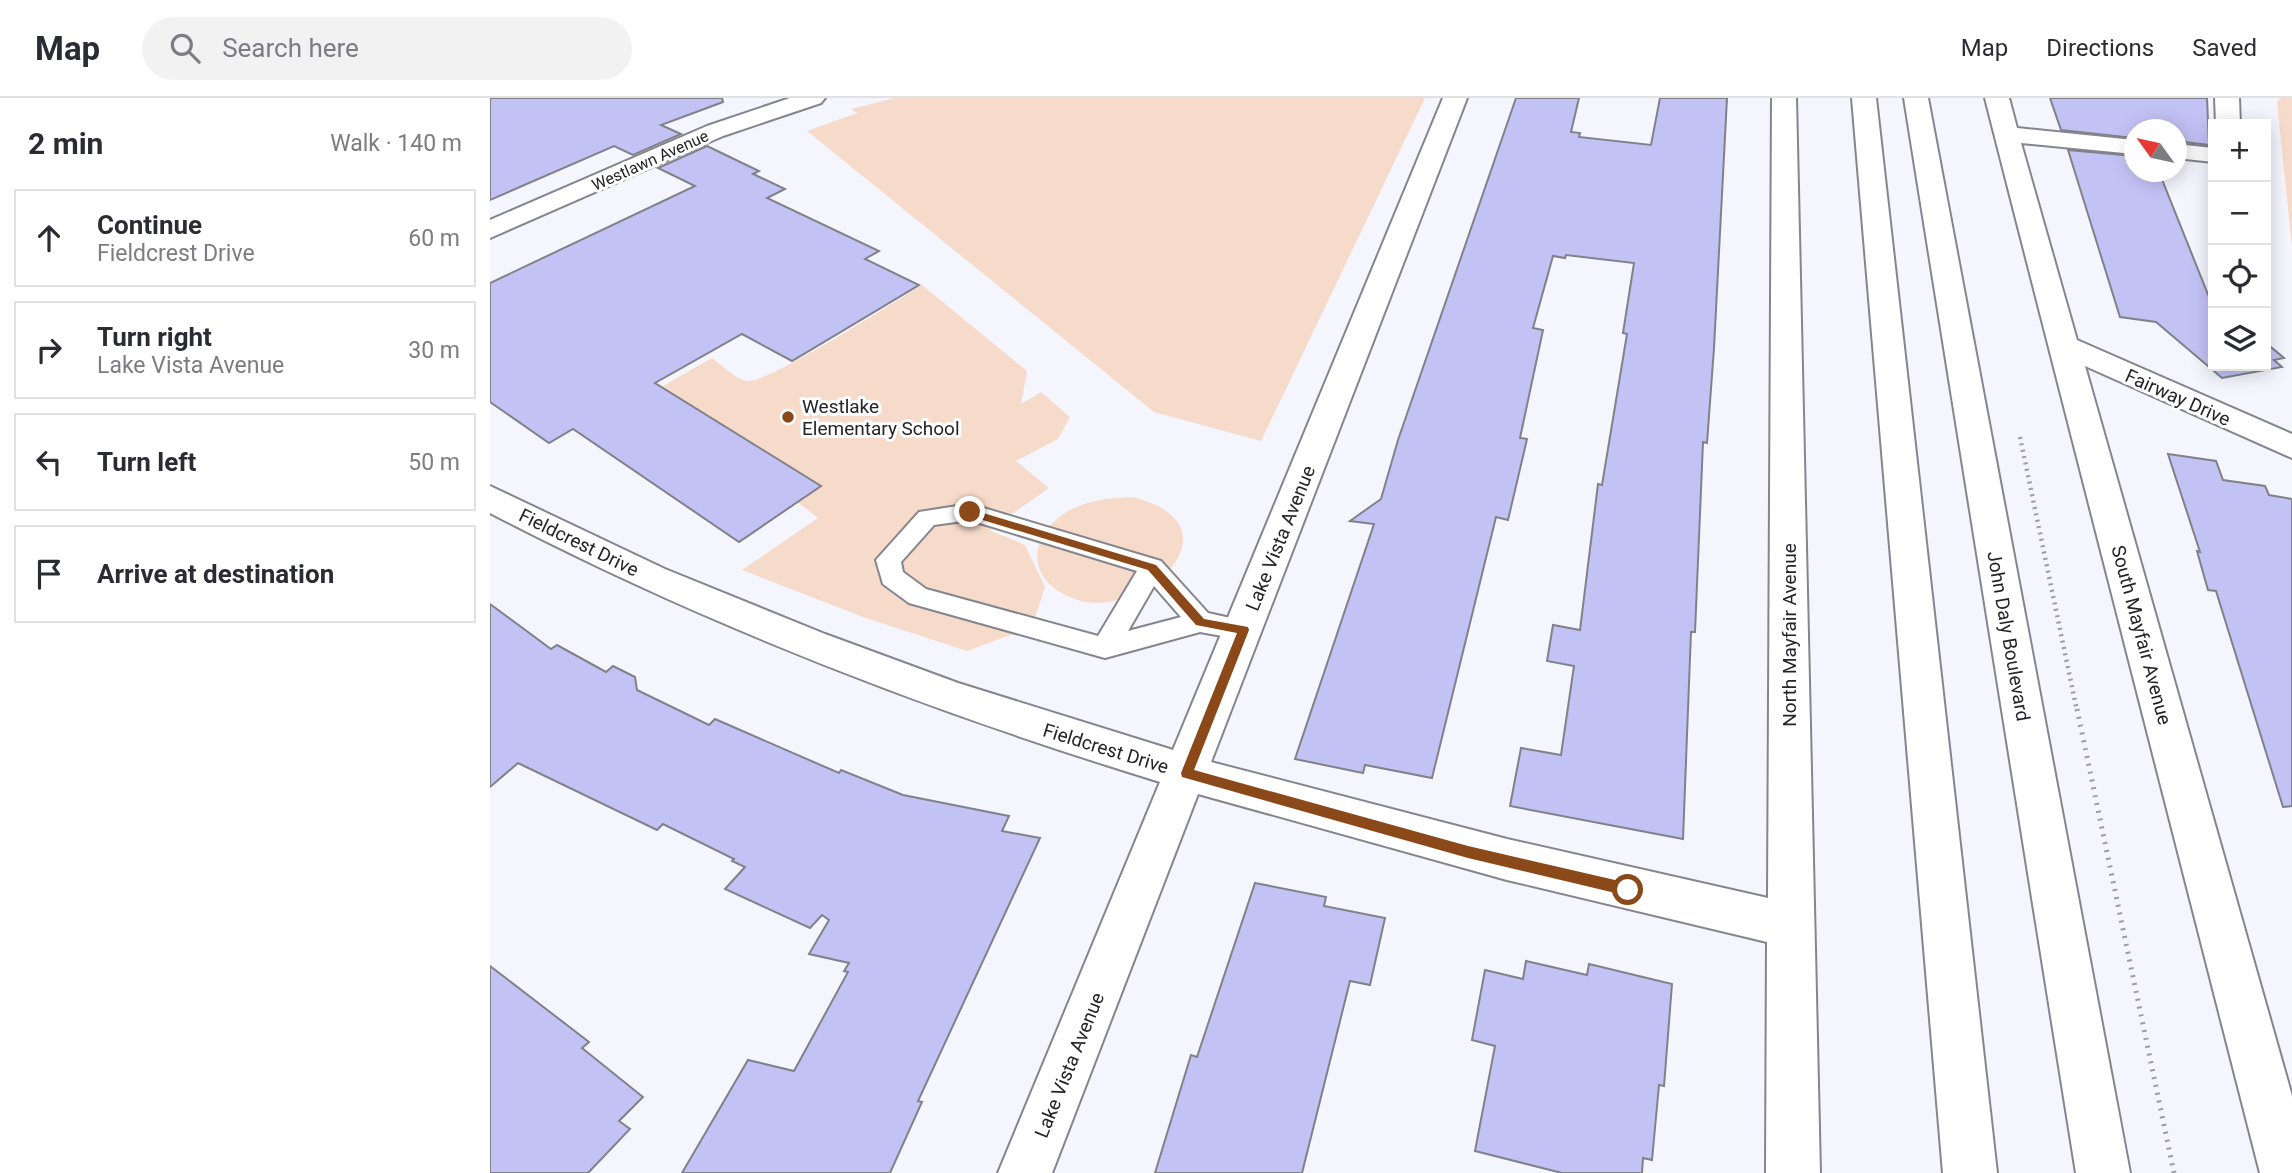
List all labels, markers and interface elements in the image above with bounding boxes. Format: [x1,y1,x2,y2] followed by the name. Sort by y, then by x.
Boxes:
[142,17,632,80] search box
[35,29,100,68] text: Map
[166,29,204,67] icon: search
[222,33,359,63] text: Search here
[1961,34,2008,62] text: Map
[2046,34,2154,62] text: Directions
[2192,34,2257,62] text: Saved
[2124,119,2187,182] north arrow
[2208,119,2271,371] map controls
[2208,119,2271,182] button: +
[28,126,103,161] text: 2 min
[589,126,711,195] street label: Westlawn Avenue
[330,130,462,157] text: Walk · 140 m
[2208,182,2271,245] button: −
[97,210,202,240] text: Continue
[30,219,68,257] icon: ahead
[408,225,460,252] text: 60 m
[97,240,255,267] text: Fieldcrest Drive
[2208,245,2271,308] button: locate
[2208,308,2271,371] button: layers
[97,322,212,352] text: Turn right
[30,331,68,369] icon: right
[408,337,460,364] text: 30 m
[97,352,284,379] text: Lake Vista Avenue
[2122,364,2234,431] street label: Fairway Drive
[802,395,960,440] place label: Westlake Elementary School
[780,409,796,425] marker: Westlake Elementary School
[30,443,68,481] icon: left
[97,447,196,477] text: Turn left
[408,449,460,476] text: 50 m
[1241,462,1320,614] street label: Lake Vista Avenue
[954,496,985,527] route end
[515,504,642,581] street label: Fieldcrest Drive
[1778,543,1801,727] street label: North Mayfair Avenue
[2107,543,2177,727] street label: South Mayfair Avenue
[1982,549,2035,723] street label: John Daly Boulevard
[30,555,68,593] icon: arrive
[97,559,334,589] text: Arrive at destination
[1040,718,1171,779] street label: Fieldcrest Drive
[1612,874,1643,905] route start
[1030,989,1109,1141] street label: Lake Vista Avenue

